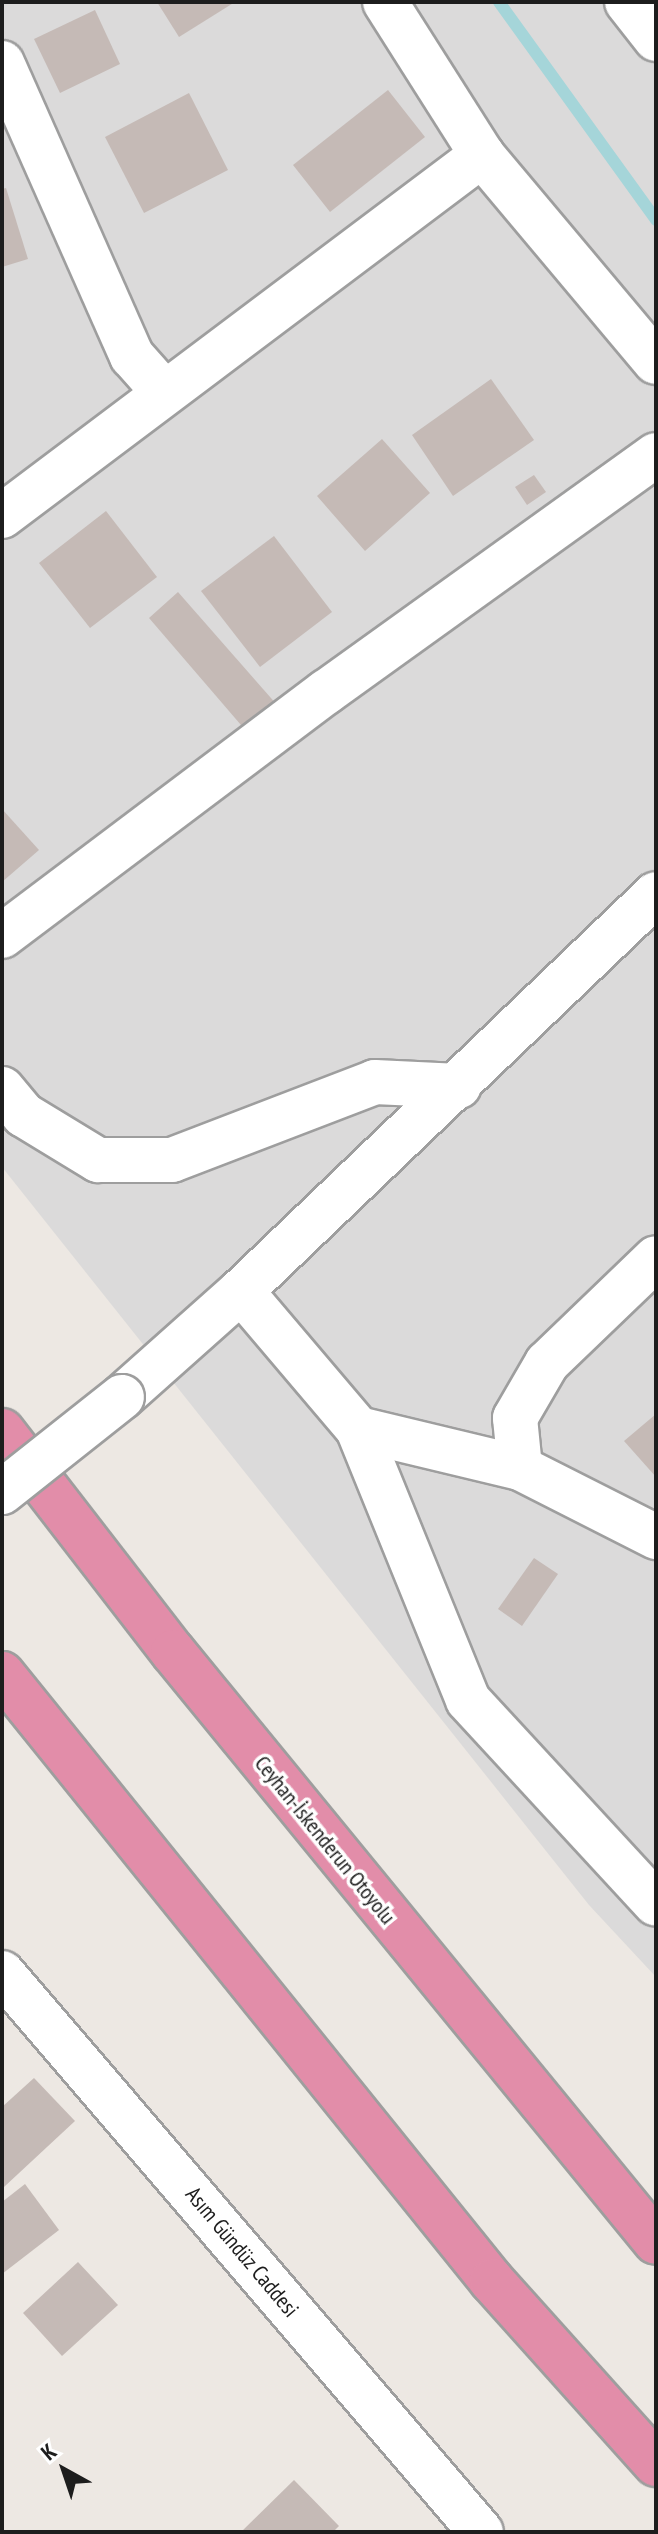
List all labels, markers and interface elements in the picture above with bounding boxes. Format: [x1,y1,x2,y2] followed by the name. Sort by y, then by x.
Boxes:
[249,1751,401,1929] street label: Ceyhan-İskenderun Otoyolu
[180,2181,304,2323] street label: Asım Gündüz Caddesi
[24,2430,104,2510] north arrow
[35,2437,62,2466] text: K

